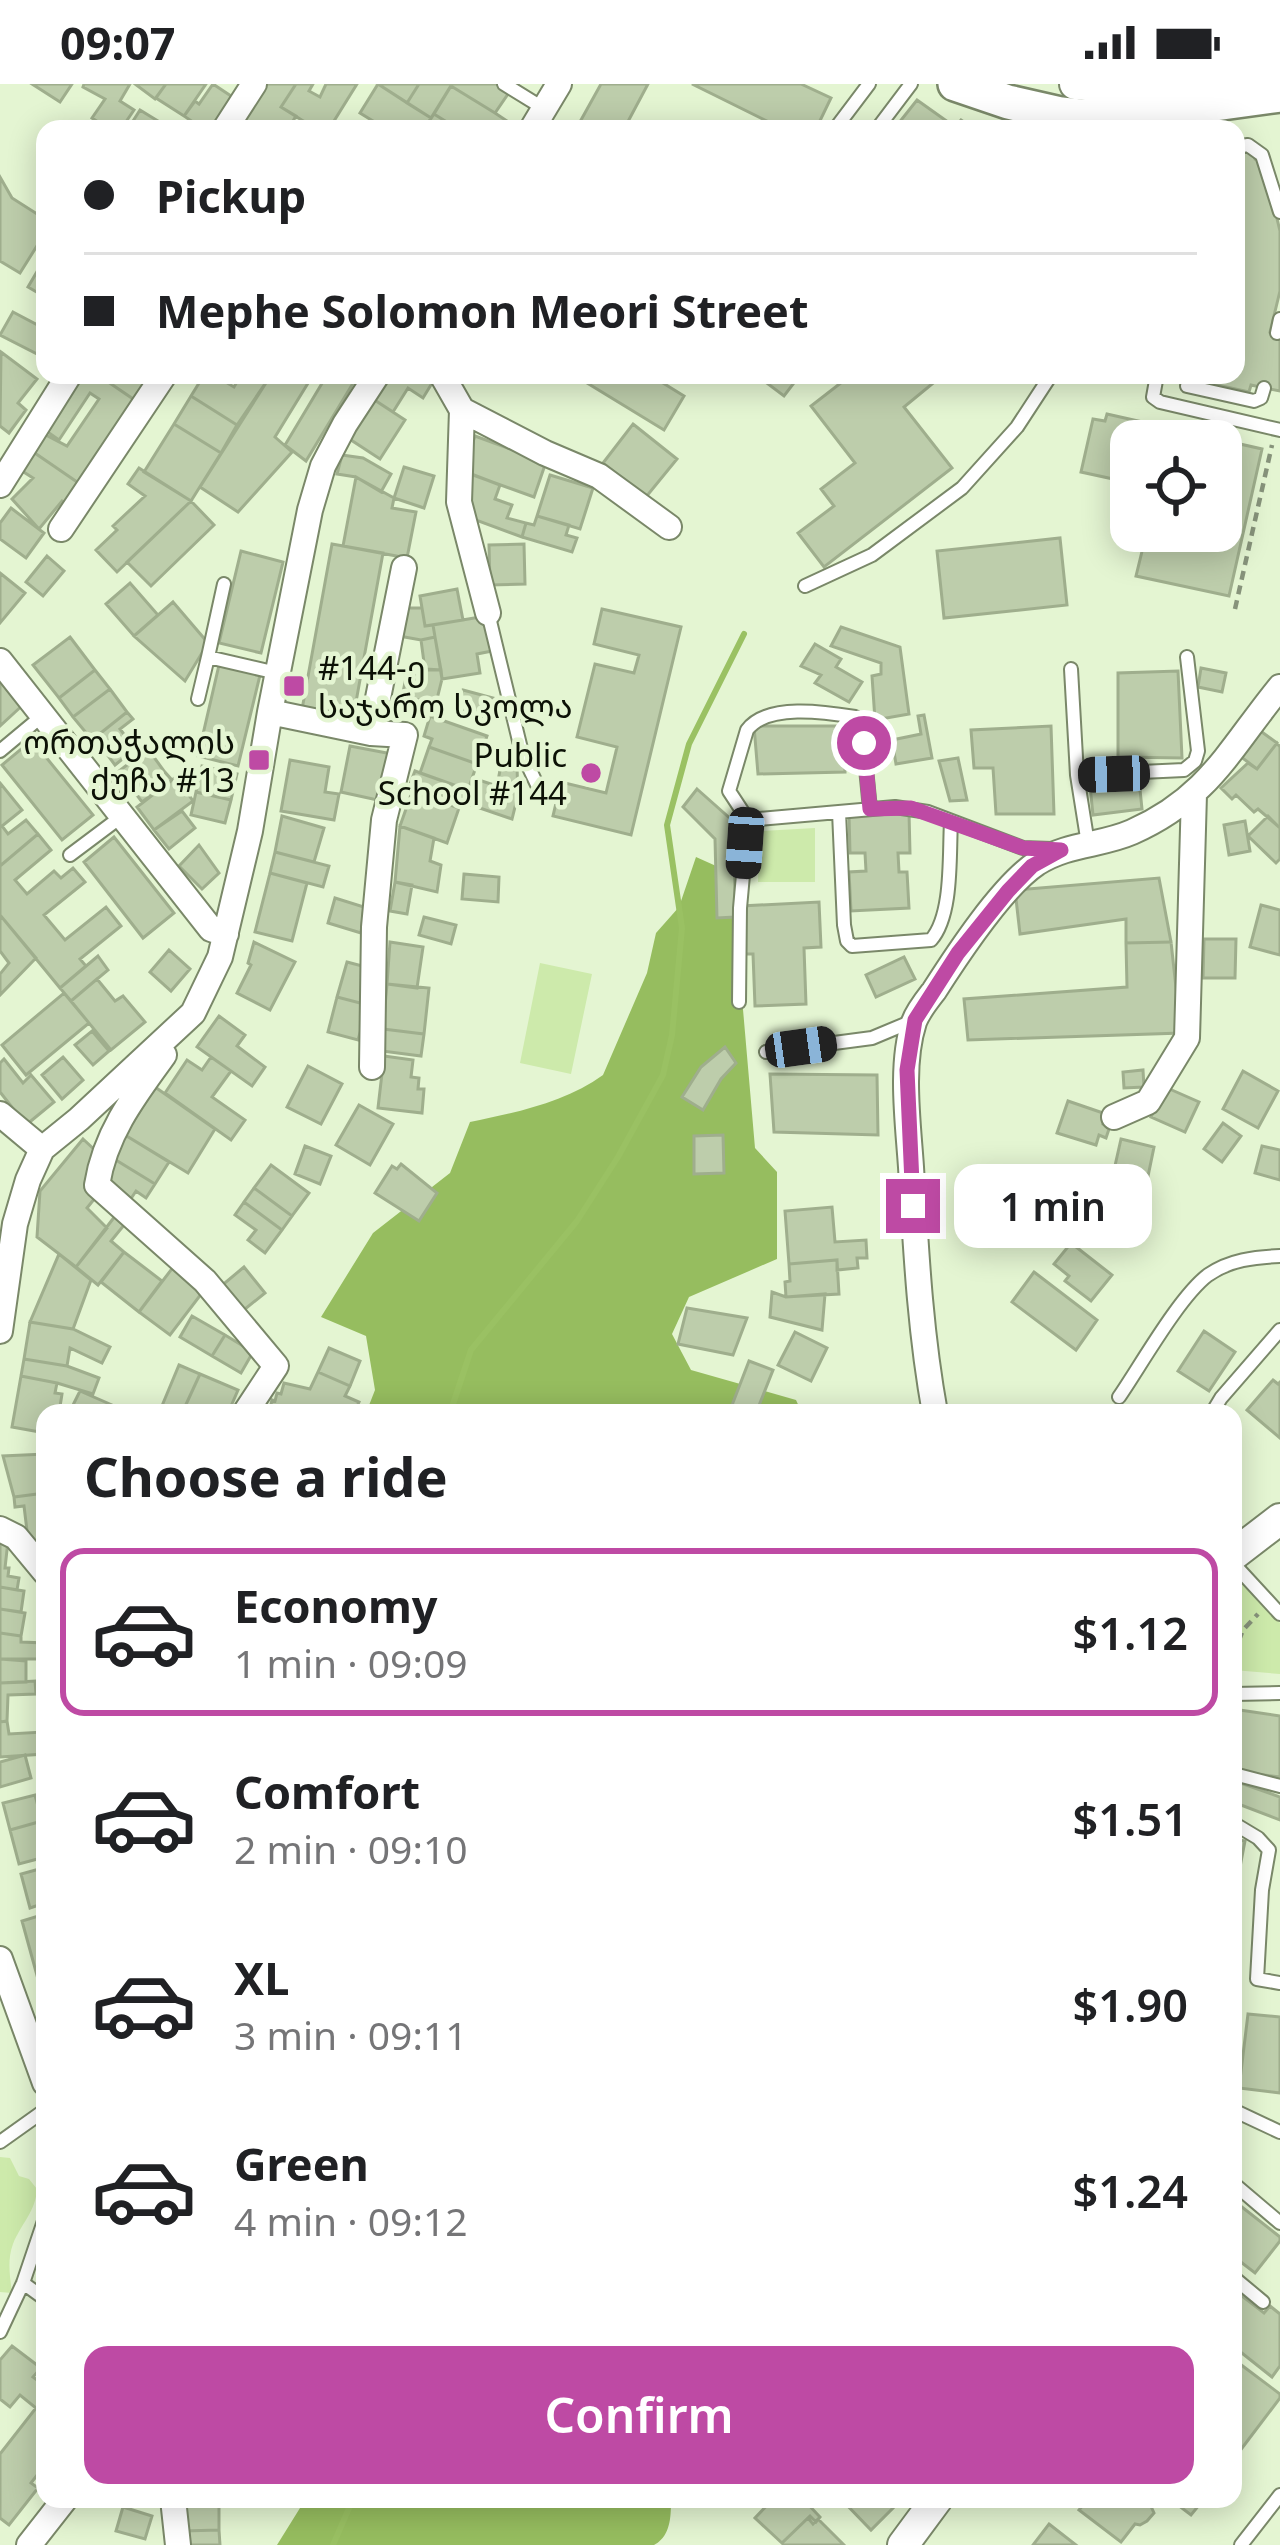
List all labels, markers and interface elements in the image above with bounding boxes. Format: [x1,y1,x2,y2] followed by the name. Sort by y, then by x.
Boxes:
[60,12,176,73] text: 09:07
[156,165,306,226] text: Pickup
[156,280,808,341] text: Mephe Solomon Meori Street
[1110,420,1242,552] map controls
[1110,420,1242,552] button: locate
[318,645,573,728] place label: #144-ე საჯარო სკოლა
[281,673,307,699] marker: #144-ე საჯარო სკოლა
[837,716,891,770] route start
[23,719,235,802] place label: ორთაჭალის ქუჩა #13
[378,732,567,815] place label: Public School #144
[246,747,272,773] marker: ორთაჭალის ქუჩა #13
[1077,755,1151,793] car
[578,760,604,786] marker: Public School #144
[725,806,765,880] car
[763,1024,839,1070] car
[955,1164,1153,1248] callout: 1 min
[886,1179,940,1233] route end
[1000,1179,1106,1232] text: 1 min
[84,1439,448,1513] text: Choose a ride
[234,1575,438,1636] text: Economy
[90,1578,198,1686] icon: car
[1073,1602,1188,1663] text: $1.12
[234,1636,468,1689] text: 1 min · 09:09
[234,1761,420,1822] text: Comfort
[90,1764,198,1872] icon: car
[1073,1788,1188,1849] text: $1.51
[234,1822,468,1875] text: 2 min · 09:10
[234,1947,289,2008] text: XL
[90,1950,198,2058] icon: car
[1073,1974,1188,2035] text: $1.90
[234,2008,468,2061] text: 3 min · 09:11
[234,2133,369,2194] text: Green
[90,2136,198,2244] icon: car
[1073,2160,1188,2221] text: $1.24
[234,2194,468,2247] text: 4 min · 09:12
[84,2346,1194,2484] button: Confirm

